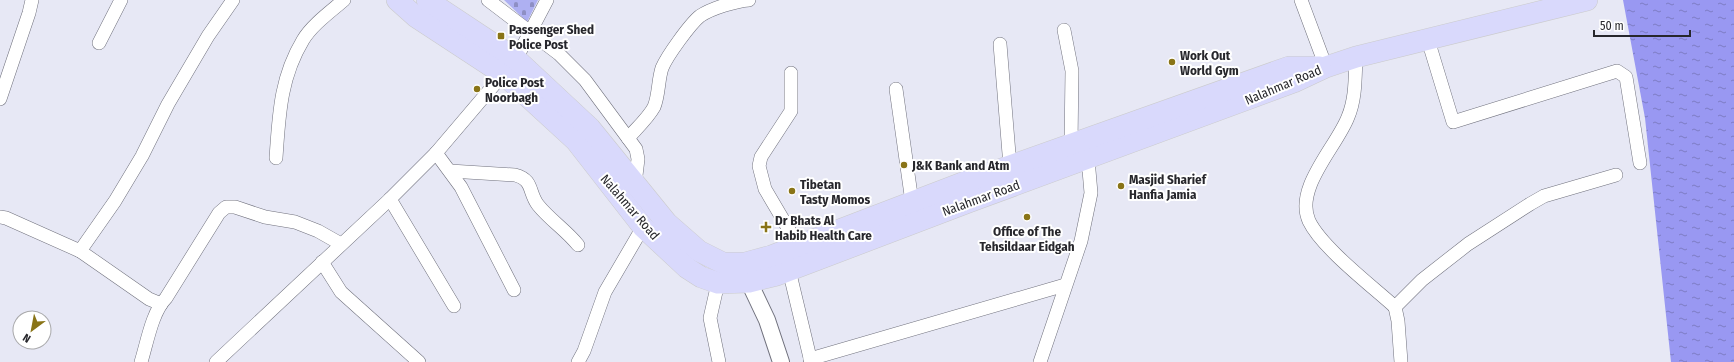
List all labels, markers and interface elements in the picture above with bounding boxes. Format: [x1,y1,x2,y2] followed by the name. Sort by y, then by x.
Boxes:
[1594,12,1690,38] scale bar
[1600,19,1624,33] text: 50 m
[509,22,594,52] place label: Passenger Shed Police Post
[496,31,506,41] marker: Passenger Shed Police Post
[1180,48,1239,78] place label: Work Out World Gym
[1167,57,1177,67] marker: Work Out World Gym
[1242,62,1324,108] street label: Nalahmar Road
[485,75,545,105] place label: Police Post Noorbagh
[472,84,482,94] marker: Police Post Noorbagh
[911,158,1010,173] place label: J&K Bank and Atm
[899,160,909,170] marker: J&K Bank and Atm
[598,171,662,243] street label: Nalahmar Road
[1129,172,1208,202] place label: Masjid Sharief Hanfia Jamia
[800,177,870,207] place label: Tibetan Tasty Momos
[940,177,1022,219] street label: Nalahmar Road
[1116,181,1126,191] marker: Masjid Sharief Hanfia Jamia
[787,186,797,196] marker: Tibetan Tasty Momos
[1022,212,1032,222] marker: Office of The Tehsildaar Eidgah
[775,213,872,243] place label: Dr Bhats Al Habib Health Care
[760,221,772,233] marker: Dr Bhats Al Habib Health Care
[979,224,1075,254] place label: Office of The Tehsildaar Eidgah
[12,310,52,350] north arrow
[21,331,33,345] text: N

